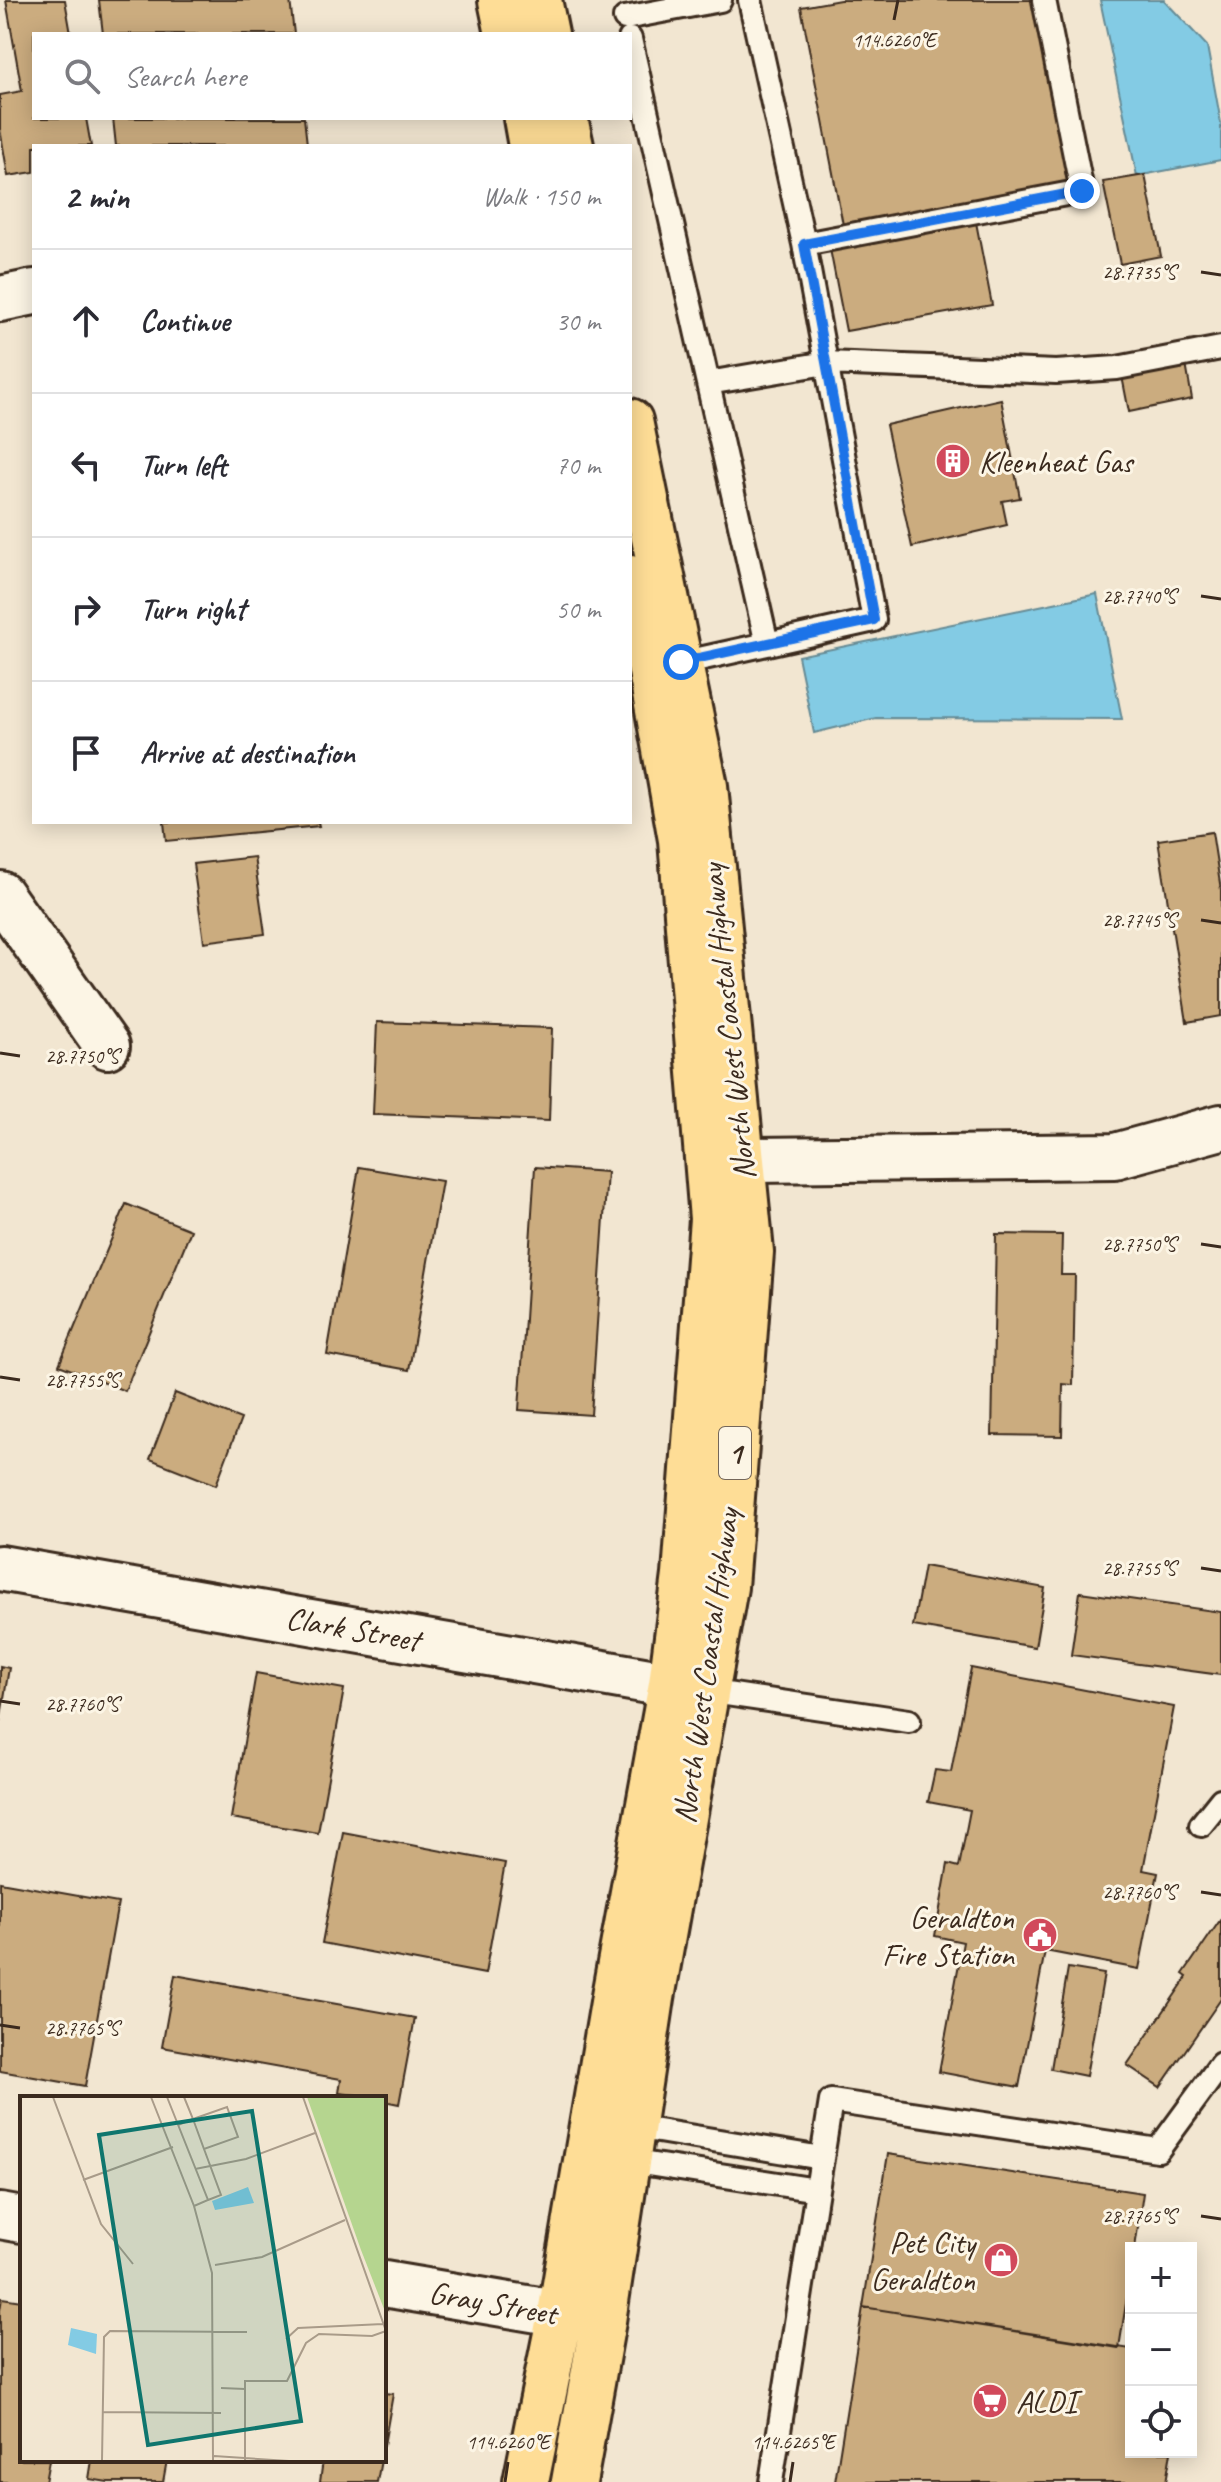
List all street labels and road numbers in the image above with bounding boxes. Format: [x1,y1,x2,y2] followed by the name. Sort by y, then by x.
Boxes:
[691,859,765,1182] street label: North West Coastal Highway
[719,1427,751,1479] road number: 1
[664,1503,749,1826] street label: North West Coastal Highway
[283,1597,427,1662] street label: Clark Street
[426,2272,563,2335] street label: Gray Street

